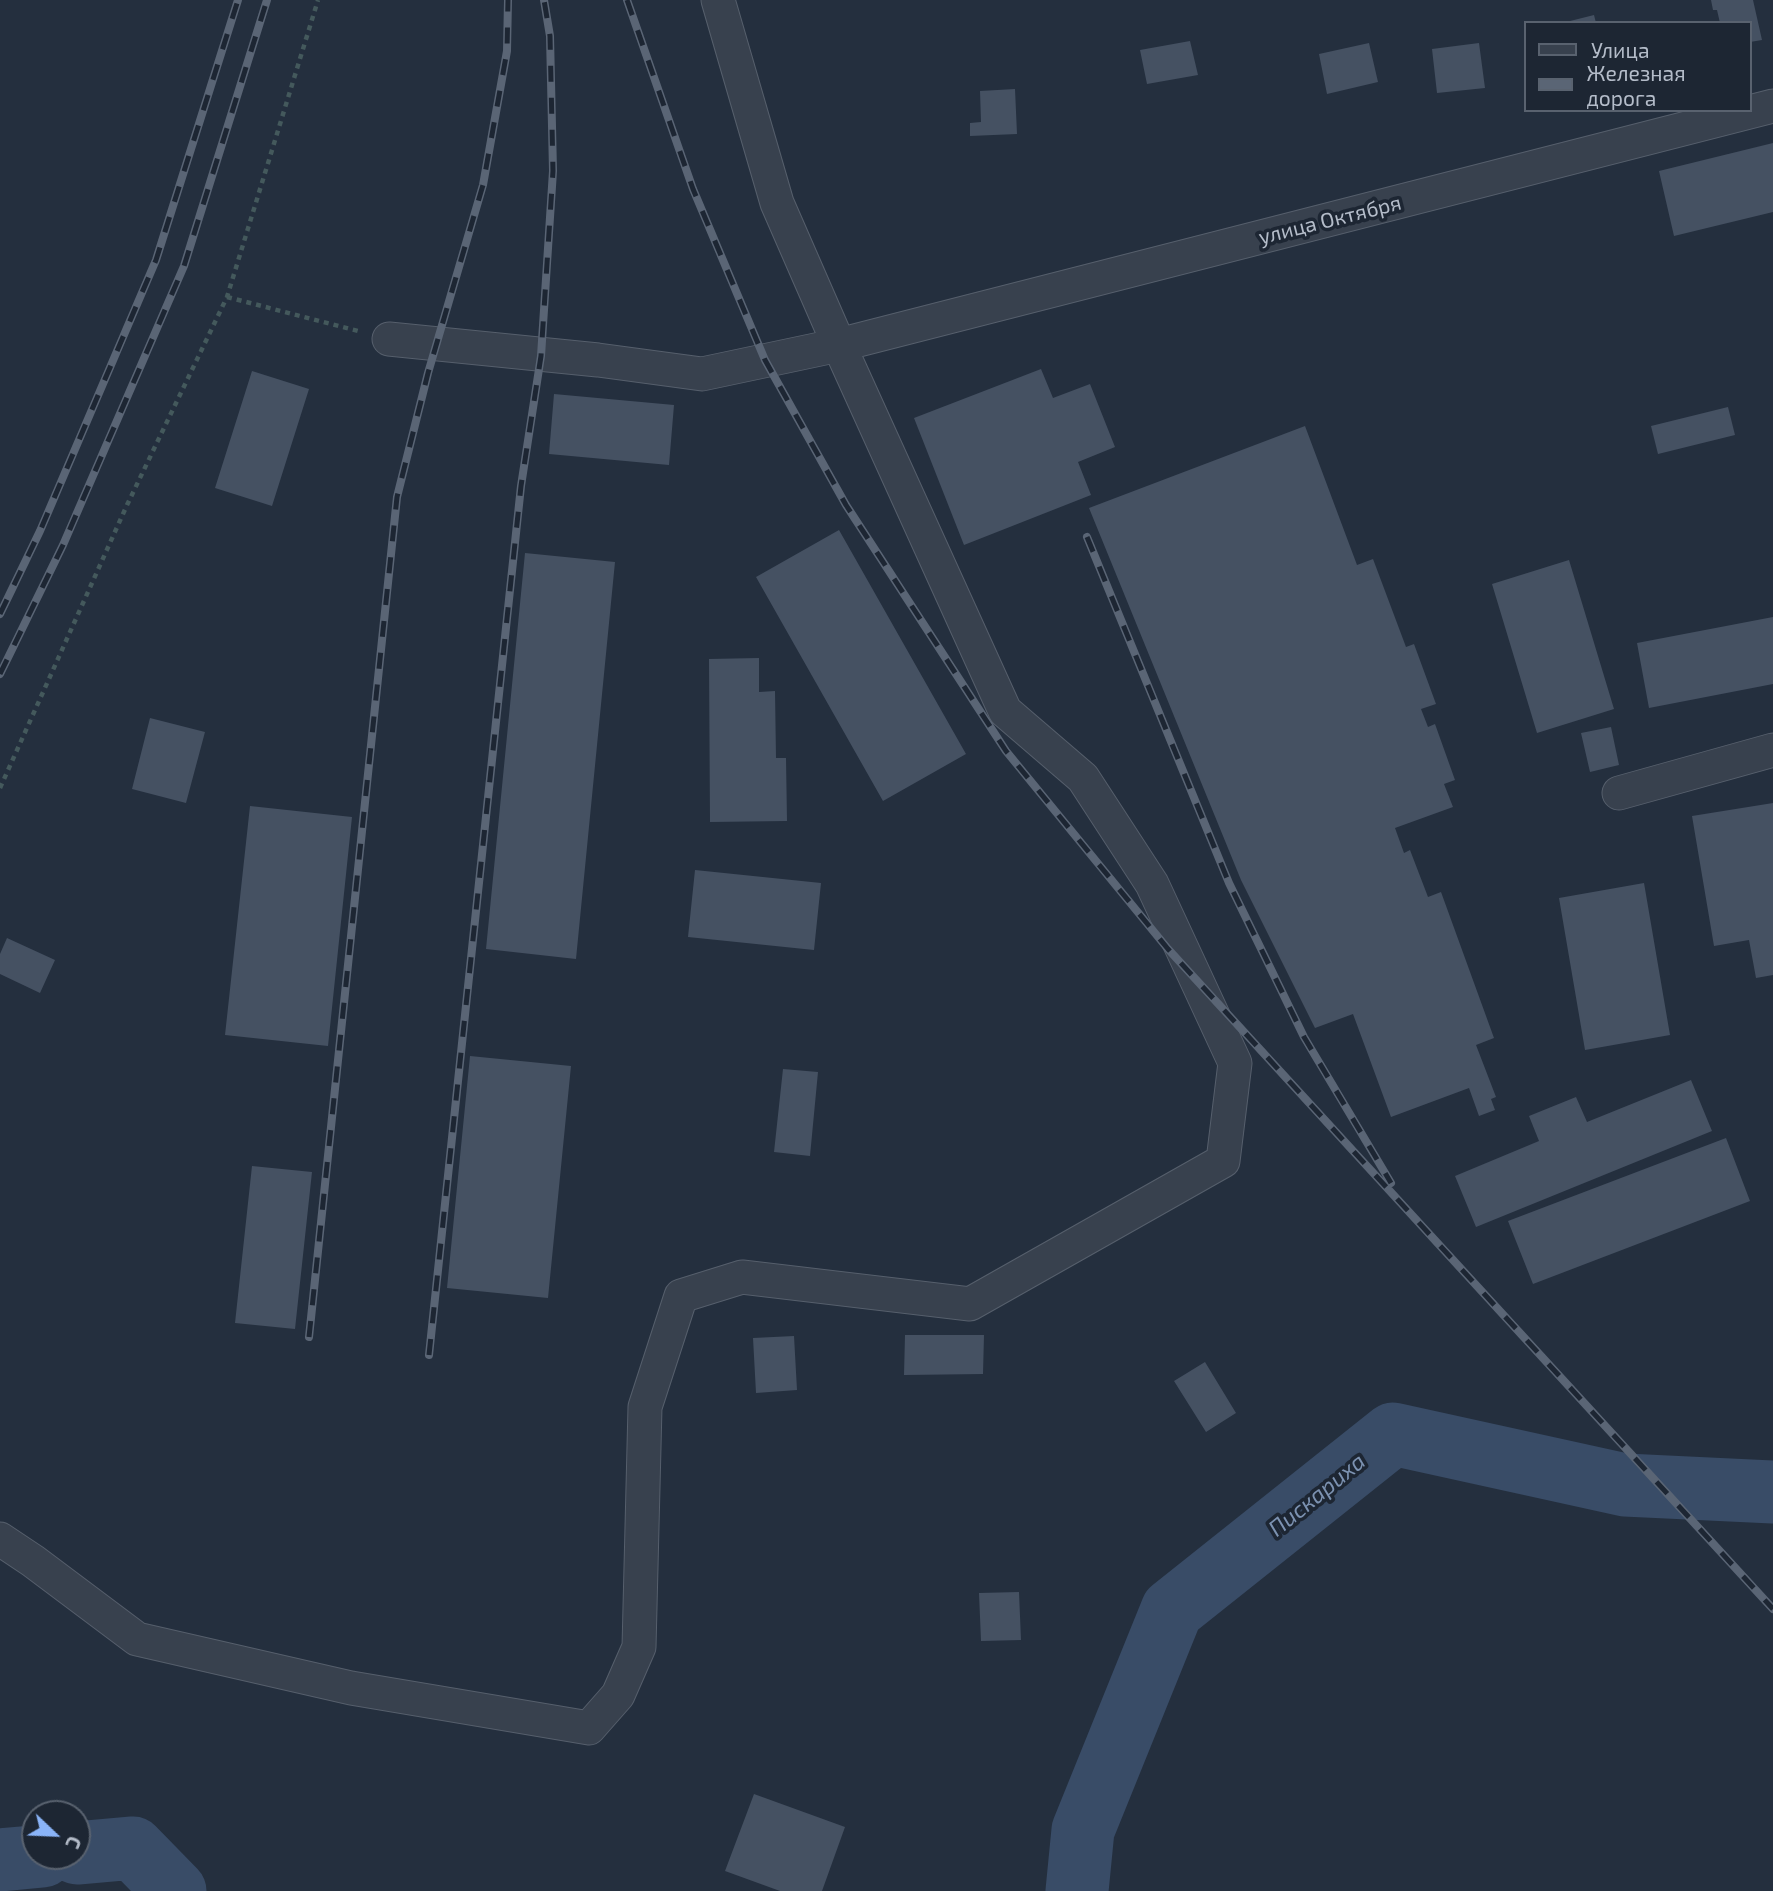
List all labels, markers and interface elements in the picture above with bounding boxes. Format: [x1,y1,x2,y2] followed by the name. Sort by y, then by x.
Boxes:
[1524,21,1752,112] legend
[1591,37,1650,62] text: Улица
[1587,60,1686,110] text: Железная дорога
[1256,190,1404,250] street label: улица Октября
[1263,1448,1371,1542] water label: Пискариха
[21,1800,91,1870] north arrow
[61,1833,87,1852] text: С

